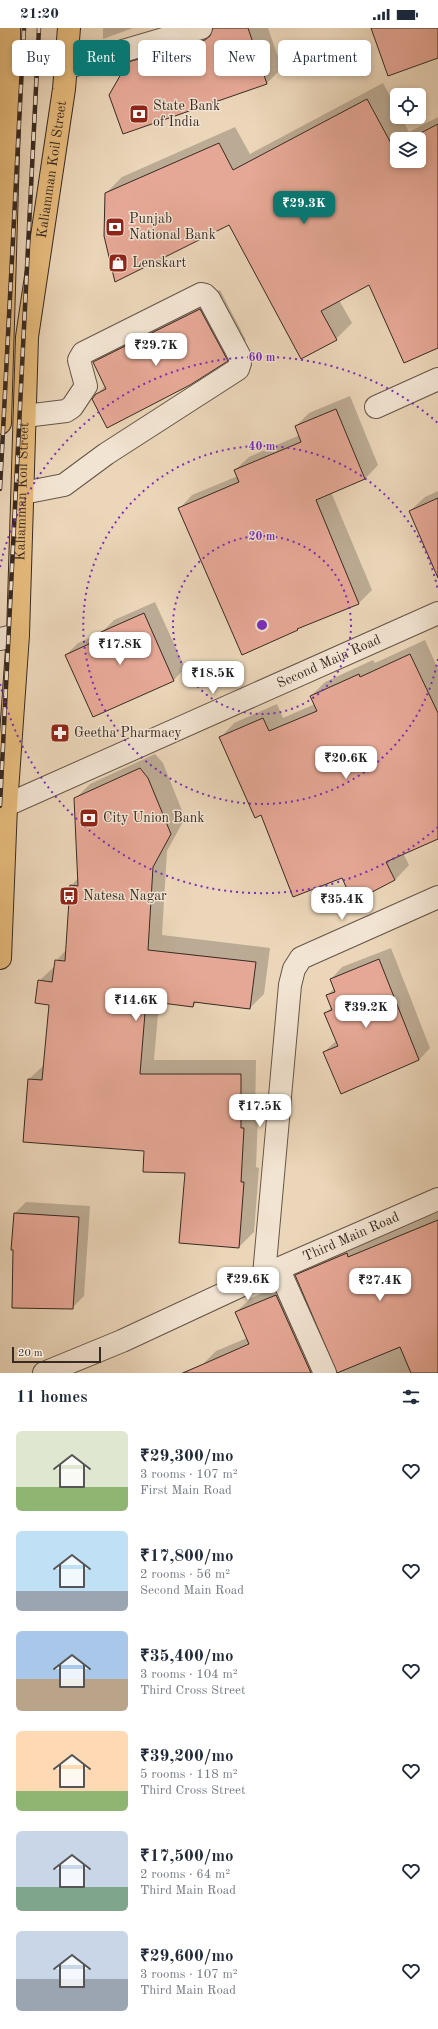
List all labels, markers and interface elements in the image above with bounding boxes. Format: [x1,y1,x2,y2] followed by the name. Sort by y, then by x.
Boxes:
[20,7,59,22] text: 21:20
[12,40,65,76] chip: Buy
[73,40,130,76] chip: Rent
[138,40,206,76] chip: Filters
[214,40,270,76] chip: New
[278,40,371,76] chip: Apartment
[390,88,426,168] map controls
[390,88,426,124] button: locate
[153,99,220,129] place label: State Bank of India
[35,100,69,239] street label: Kaliamman Koil Street
[128,103,150,125] bank icon: State Bank of India
[390,132,426,168] button: layers
[271,191,337,225] pin: ₹29.3K
[282,197,326,210] text: ₹29.3K
[129,212,216,242] place label: Punjab National Bank
[104,216,126,238] bank icon: Punjab National Bank
[107,252,129,274] shop icon: Lenskart
[132,256,186,270] place label: Lenskart
[123,333,189,367] pin: ₹29.7K
[134,339,178,352] text: ₹29.7K
[249,352,276,364] text: 60 m
[13,422,31,561] street label: Kaliamman Koil Street
[249,441,276,453] text: 40 m
[249,531,276,543] text: 20 m
[255,618,269,632] centre of rings
[87,632,153,666] pin: ₹17.8K
[275,632,383,691] street label: Second Main Road
[98,638,142,651] text: ₹17.8K
[180,661,246,695] pin: ₹18.5K
[191,667,235,680] text: ₹18.5K
[49,722,71,744] pharmacy icon: Geetha Pharmacy
[74,726,182,740] place label: Geetha Pharmacy
[313,746,379,780] pin: ₹20.6K
[324,752,368,765] text: ₹20.6K
[78,807,100,829] bank icon: City Union Bank
[103,811,205,825] place label: City Union Bank
[58,885,80,907] bus stop icon: Natesa Nagar
[309,887,375,921] pin: ₹35.4K
[83,889,167,903] place label: Natesa Nagar
[320,893,364,906] text: ₹35.4K
[103,988,169,1022] pin: ₹14.6K
[114,994,158,1007] text: ₹14.6K
[333,995,399,1029] pin: ₹39.2K
[344,1001,388,1014] text: ₹39.2K
[227,1094,293,1128] pin: ₹17.5K
[238,1100,282,1113] text: ₹17.5K
[301,1210,401,1264] street label: Third Main Road
[215,1267,281,1301] pin: ₹29.6K
[347,1268,413,1302] pin: ₹27.4K
[226,1273,270,1286] text: ₹29.6K
[358,1274,402,1287] text: ₹27.4K
[12,1345,101,1364] scale bar
[18,1348,43,1359] text: 20 m
[400,1386,422,1408] icon: filters
[16,1389,88,1406] text: 11 homes
[48,1447,96,1495] icon: home
[140,1448,234,1465] text: ₹29,300/mo
[400,1460,422,1482] icon: heart
[140,1468,238,1481] text: 3 rooms · 107 m²
[140,1484,232,1497] text: First Main Road
[48,1547,96,1595] icon: home
[140,1548,234,1565] text: ₹17,800/mo
[400,1560,422,1582] icon: heart
[140,1568,230,1581] text: 2 rooms · 56 m²
[140,1584,244,1597] text: Second Main Road
[48,1647,96,1695] icon: home
[140,1648,234,1665] text: ₹35,400/mo
[400,1660,422,1682] icon: heart
[140,1668,238,1681] text: 3 rooms · 104 m²
[140,1684,245,1697] text: Third Cross Street
[48,1747,96,1795] icon: home
[140,1748,234,1765] text: ₹39,200/mo
[400,1760,422,1782] icon: heart
[140,1768,238,1781] text: 5 rooms · 118 m²
[140,1784,245,1797] text: Third Cross Street
[48,1847,96,1895] icon: home
[140,1848,234,1865] text: ₹17,500/mo
[400,1860,422,1882] icon: heart
[140,1868,230,1881] text: 2 rooms · 64 m²
[140,1884,236,1897] text: Third Main Road
[48,1947,96,1995] icon: home
[140,1948,234,1965] text: ₹29,600/mo
[400,1960,422,1982] icon: heart
[140,1968,238,1981] text: 3 rooms · 107 m²
[140,1984,236,1997] text: Third Main Road

